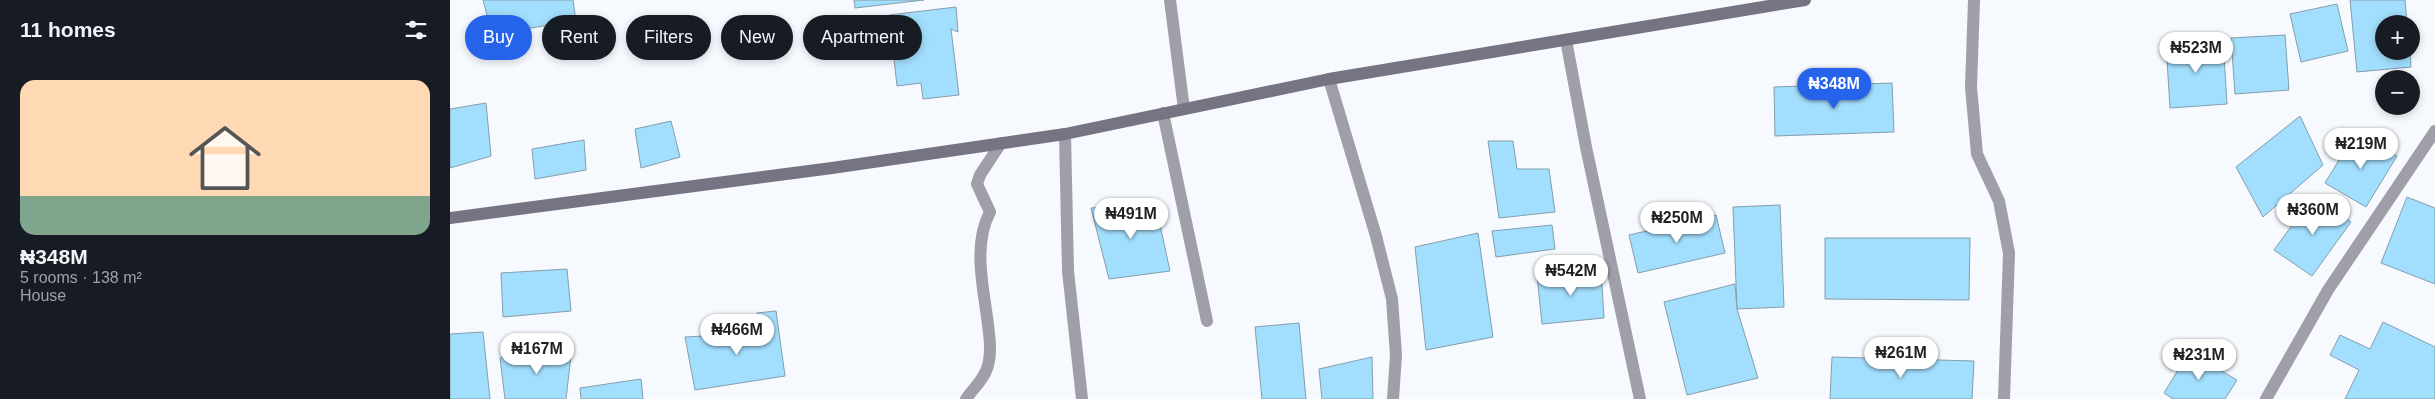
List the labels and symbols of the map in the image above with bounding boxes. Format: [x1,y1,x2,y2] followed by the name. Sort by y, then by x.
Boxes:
[2161,32,2231,74] pin: ₦523M
[1799,68,1869,110] pin: ₦348M
[2326,128,2396,170] pin: ₦219M
[2278,194,2348,236] pin: ₦360M
[1096,198,1166,240] pin: ₦491M
[1642,202,1712,244] pin: ₦250M
[1536,254,1606,297] pin: ₦542M
[702,314,772,356] pin: ₦466M
[502,332,572,375] pin: ₦167M
[1866,336,1936,379] pin: ₦261M
[2164,338,2234,381] pin: ₦231M

